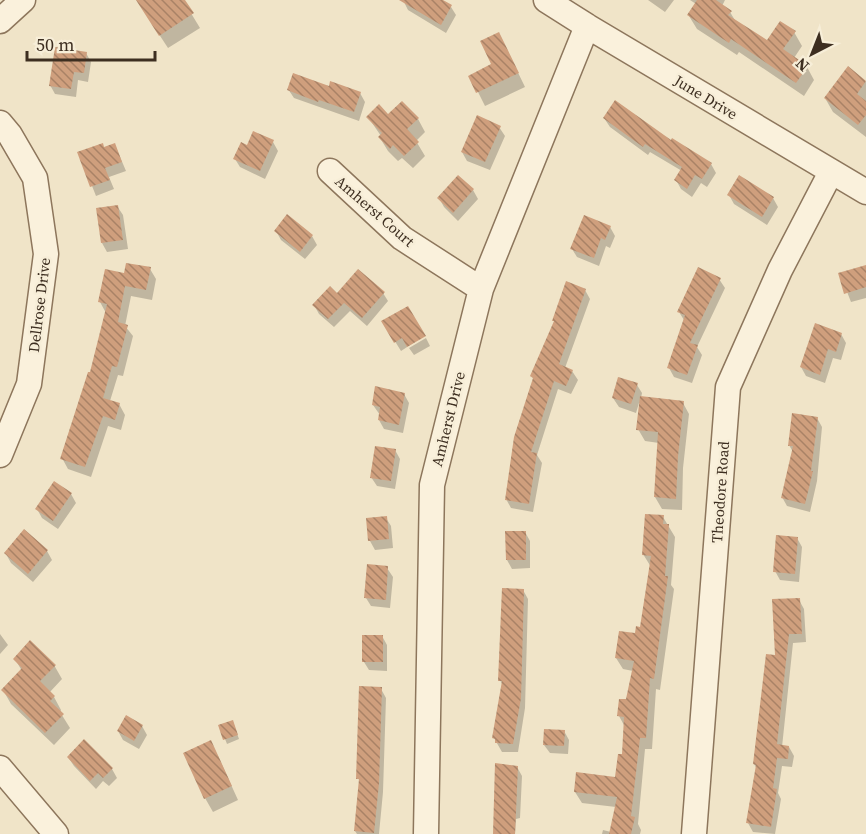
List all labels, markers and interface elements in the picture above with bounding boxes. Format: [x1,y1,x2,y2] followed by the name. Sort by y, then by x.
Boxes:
[27,24,154,62] scale bar
[782,24,842,84] north arrow
[36,32,74,57] text: 50 m
[790,53,814,77] text: N
[670,69,742,124] street label: June Drive
[331,171,419,251] street label: Amherst Court
[23,256,55,354] street label: Dellrose Drive
[426,369,470,469] street label: Amherst Drive
[706,440,734,544] street label: Theodore Road

